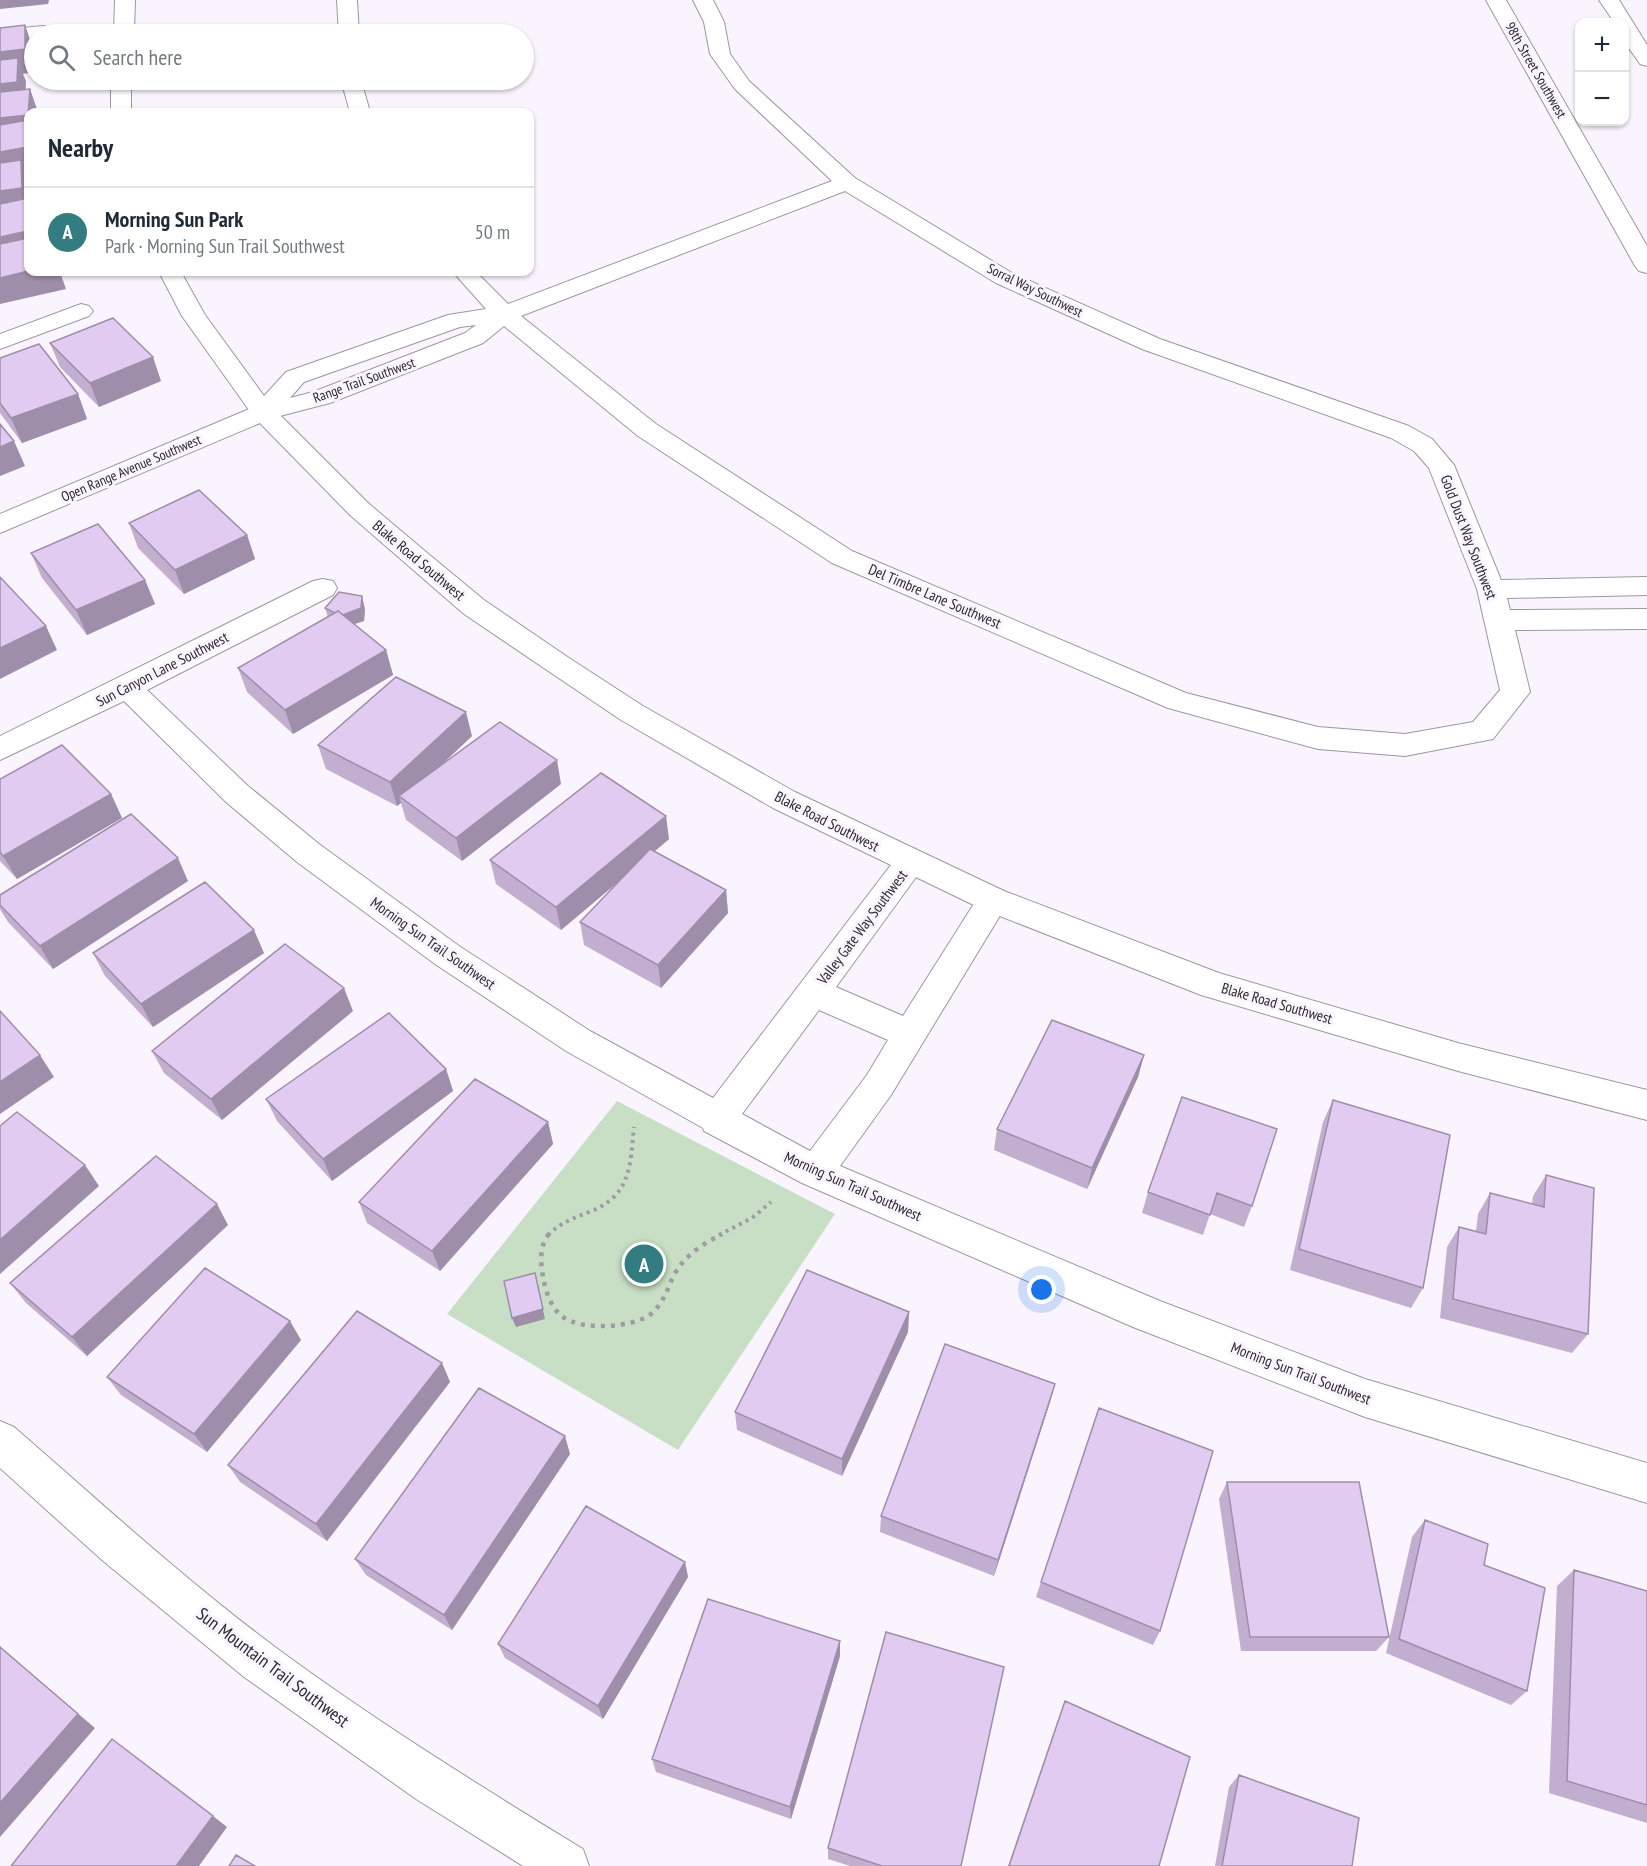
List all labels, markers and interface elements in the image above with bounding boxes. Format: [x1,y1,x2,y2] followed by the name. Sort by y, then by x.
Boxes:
[1575,18,1629,126] map controls
[1575,18,1629,72] button: +
[1501,19,1571,121] street label: 98th Street Southwest
[24,24,534,90] search box
[45,41,78,74] icon: search
[93,43,182,71] text: Search here
[1575,72,1629,126] button: −
[48,131,113,164] text: Nearby
[105,205,243,233] text: Morning Sun Park
[62,219,73,245] text: A
[475,219,510,245] text: 50 m
[105,233,345,259] text: Park · Morning Sun Trail Southwest
[984,259,1086,321] street label: Sorral Way Southwest
[311,353,418,407] street label: Range Trail Southwest
[58,430,204,506] street label: Open Range Avenue Southwest
[1437,472,1501,602] street label: Gold Dust Way Southwest
[369,516,469,604] street label: Blake Road Southwest
[866,559,1004,633] street label: Del Timbre Lane Southwest
[93,627,231,711] street label: Sun Canyon Lane Southwest
[772,787,882,855] street label: Blake Road Southwest
[812,866,911,989] street label: Valley Gate Way Southwest
[367,893,499,993] street label: Morning Sun Trail Southwest
[1219,978,1335,1028] street label: Blake Road Southwest
[781,1147,925,1225] street label: Morning Sun Trail Southwest
[624,1242,664,1286] pin: A
[1027,1275,1056,1304] your location
[1228,1338,1374,1408] street label: Morning Sun Trail Southwest
[192,1602,354,1732] street label: Sun Mountain Trail Southwest

